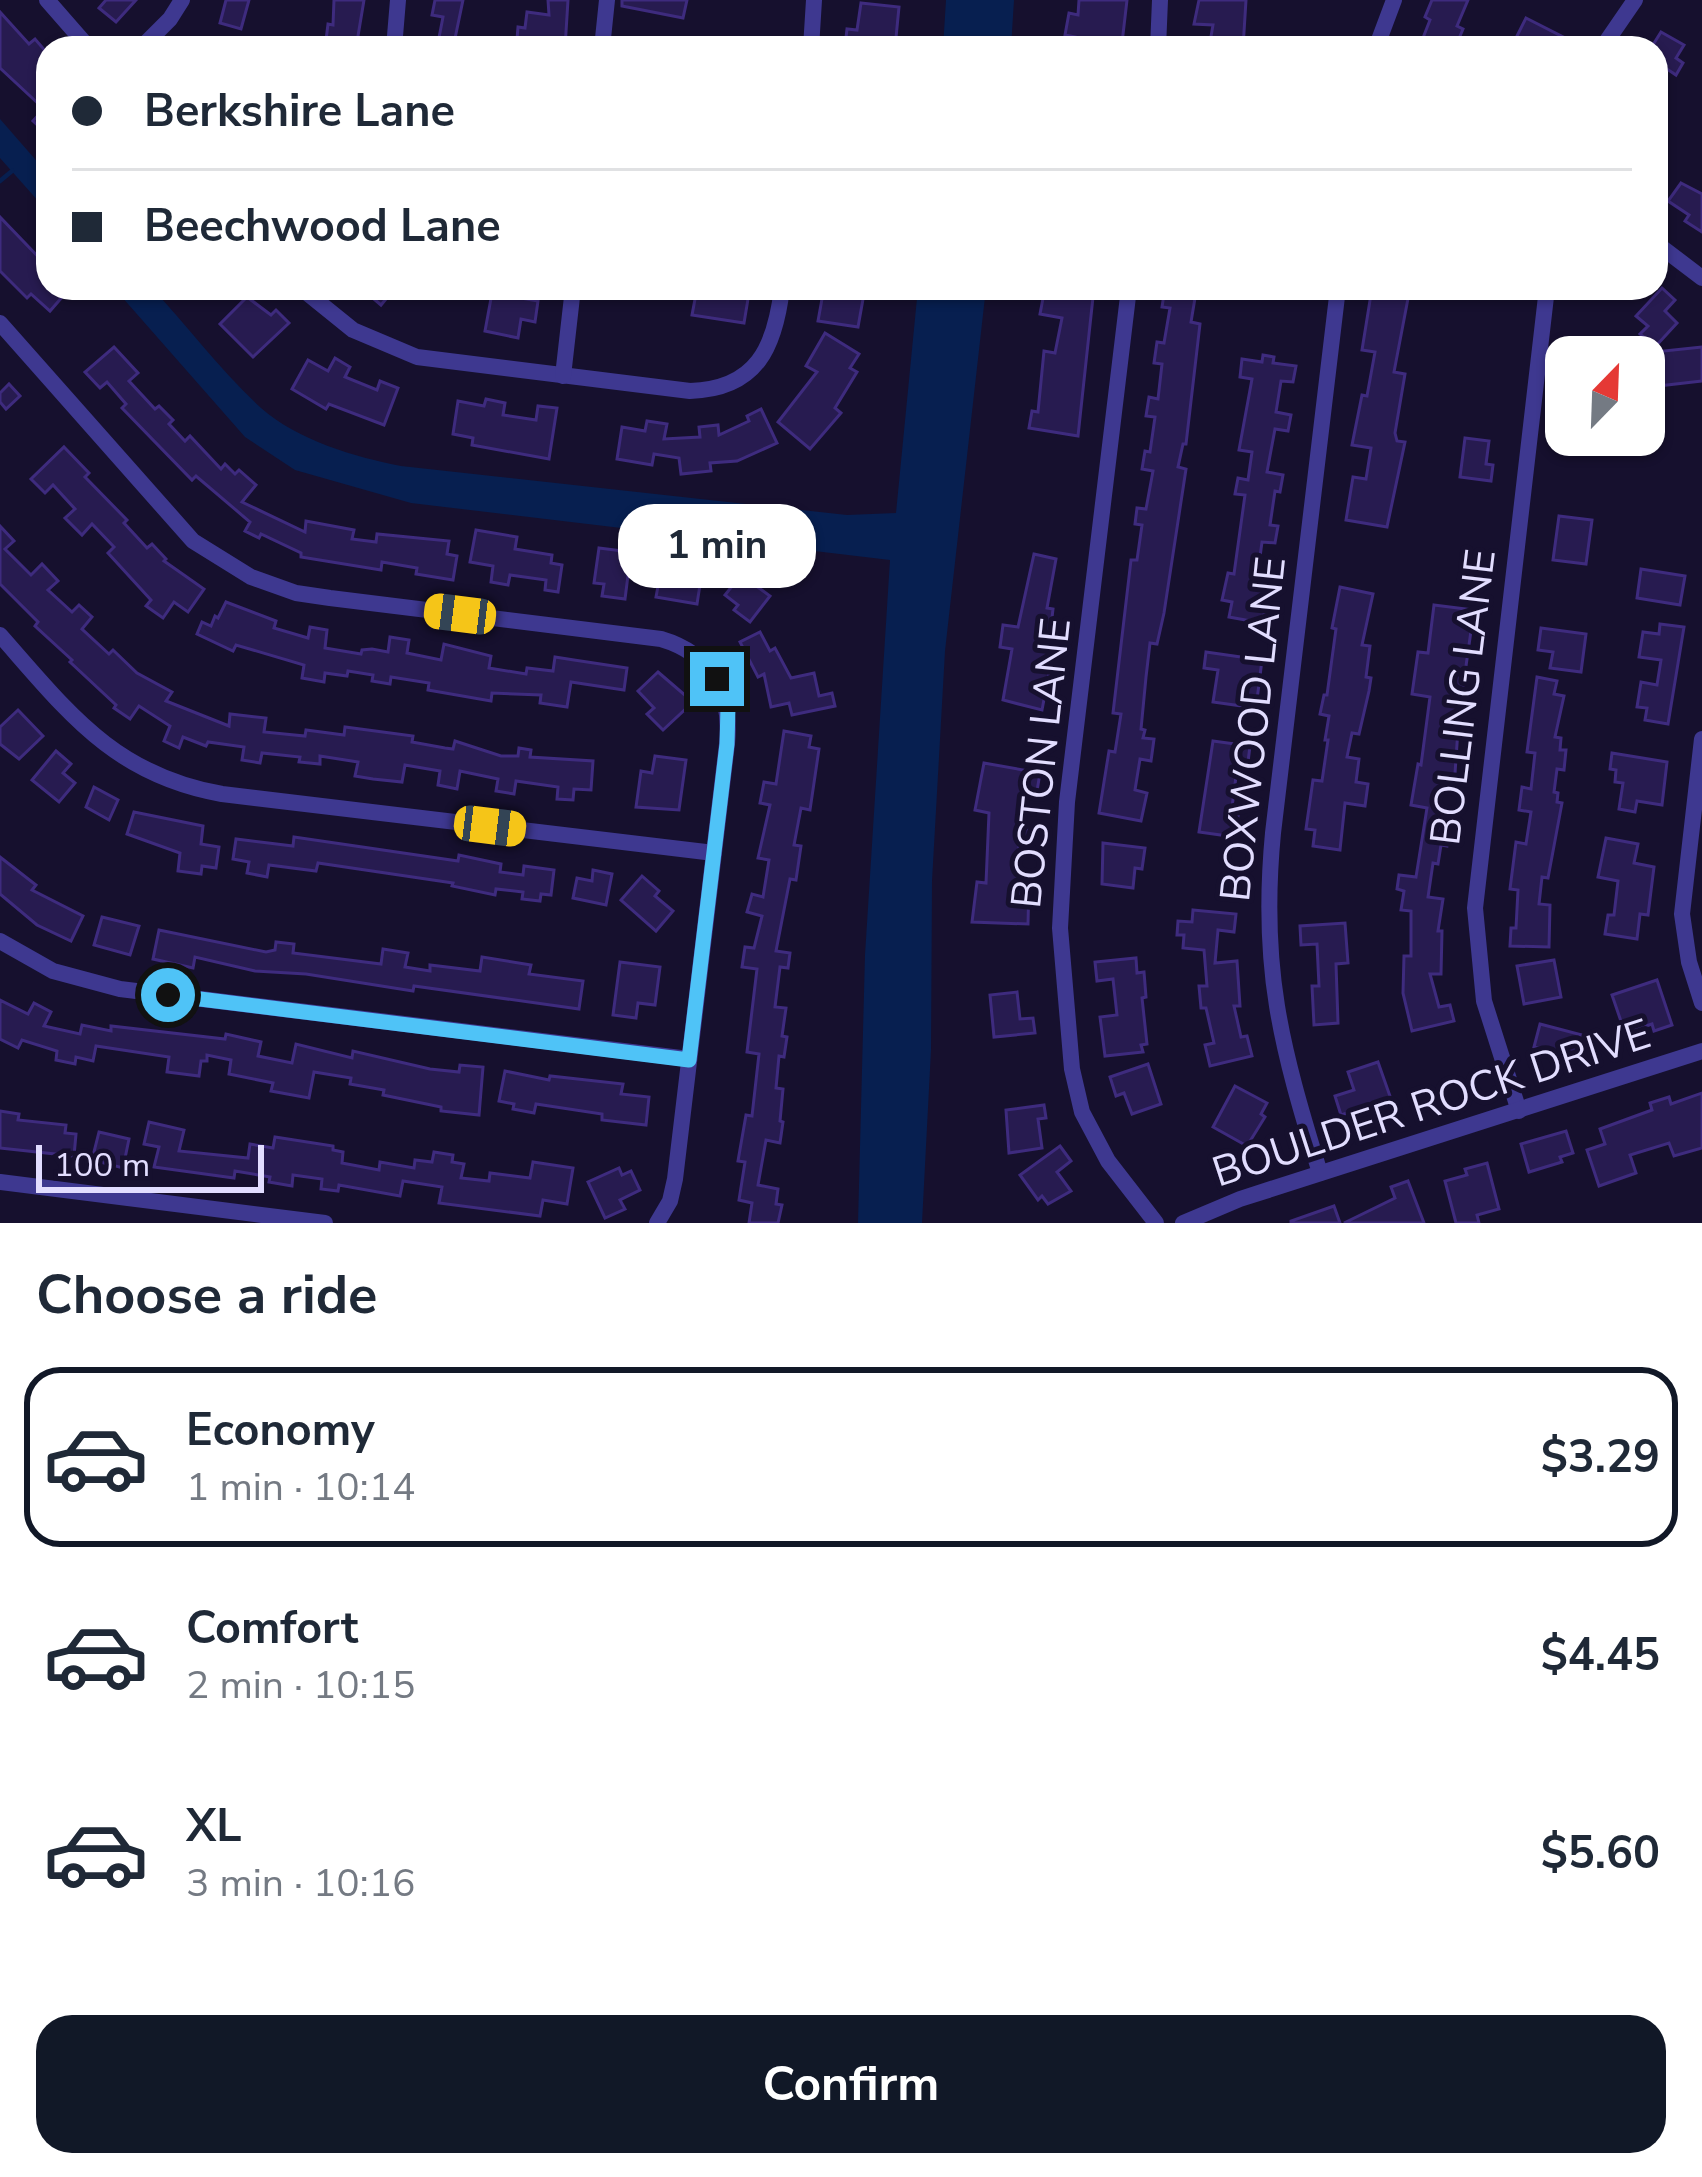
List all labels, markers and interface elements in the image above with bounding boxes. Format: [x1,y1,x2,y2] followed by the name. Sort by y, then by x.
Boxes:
[144,81,455,142] text: Berkshire Lane
[144,196,501,257] text: Beechwood Lane
[1545,336,1665,456] north arrow
[1545,336,1665,456] map controls
[618,505,816,589] callout: 1 min
[667,519,767,572] text: 1 min
[1417,546,1510,848] street label: BOLLING LANE
[1207,554,1300,904] street label: BOXWOOD LANE
[422,592,498,636] car
[998,615,1085,911] street label: BOSTON LANE
[690,652,744,706] route end
[452,804,528,848] car
[141,968,195,1022] route start
[1205,1006,1658,1201] street label: BOULDER ROCK DRIVE
[36,1139,264,1192] scale bar
[54,1143,150,1188] text: 100 m
[36,1258,377,1332] text: Choose a ride
[186,1400,375,1461] text: Economy
[42,1403,150,1511] icon: car
[1541,1427,1660,1488] text: $3.29
[186,1461,415,1514] text: 1 min · 10:14
[186,1598,358,1659] text: Comfort
[42,1601,150,1709] icon: car
[1541,1625,1660,1686] text: $4.45
[186,1659,415,1712] text: 2 min · 10:15
[186,1796,242,1857] text: XL
[42,1799,150,1907] icon: car
[1541,1823,1660,1884] text: $5.60
[186,1857,415,1910] text: 3 min · 10:16
[36,2015,1666,2153] button: Confirm

